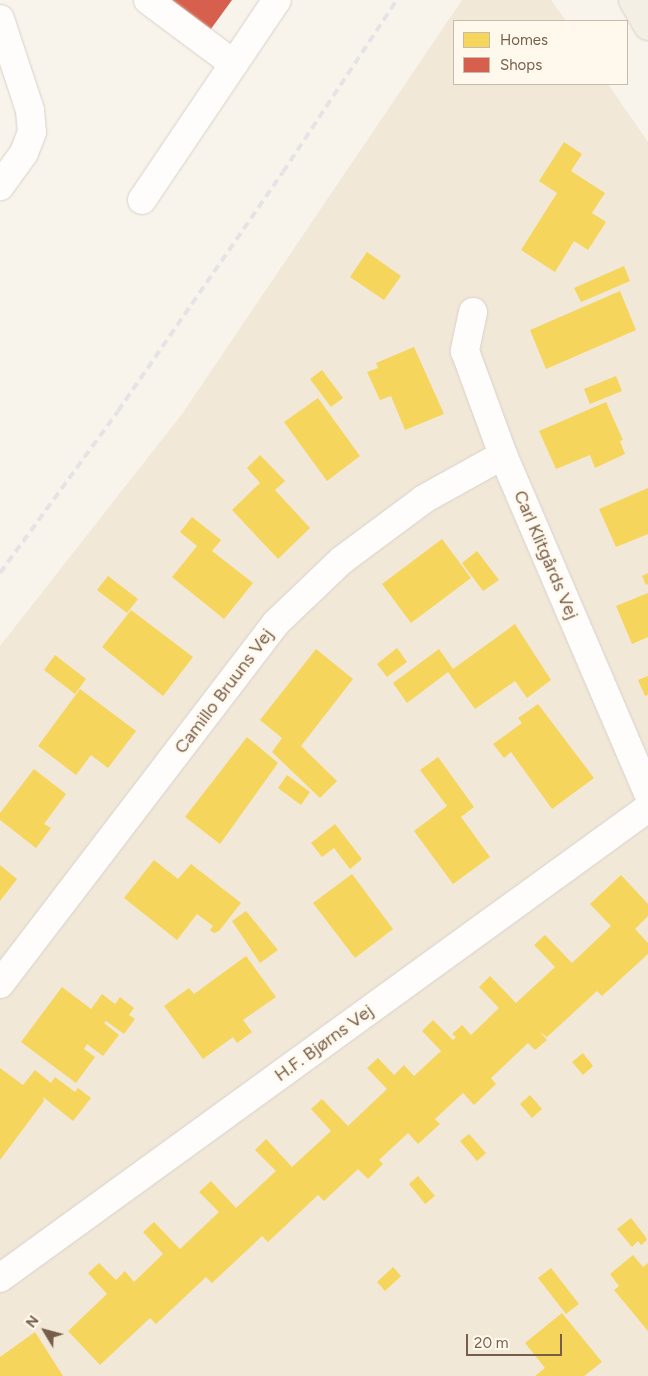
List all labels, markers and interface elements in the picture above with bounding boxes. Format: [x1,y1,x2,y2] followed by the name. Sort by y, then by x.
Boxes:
[453,20,628,85] legend
[500,31,548,49] text: Homes
[500,56,542,74] text: Shops
[509,487,583,623] street label: Carl Klitgårds Vej
[170,624,278,758] street label: Camillo Bruuns Vej
[270,1000,378,1086] street label: H.F. Bjørns Vej
[20,1306,70,1356] north arrow
[23,1312,43,1331] text: N
[468,1324,564,1356] scale bar
[474,1334,508,1352] text: 20 m

